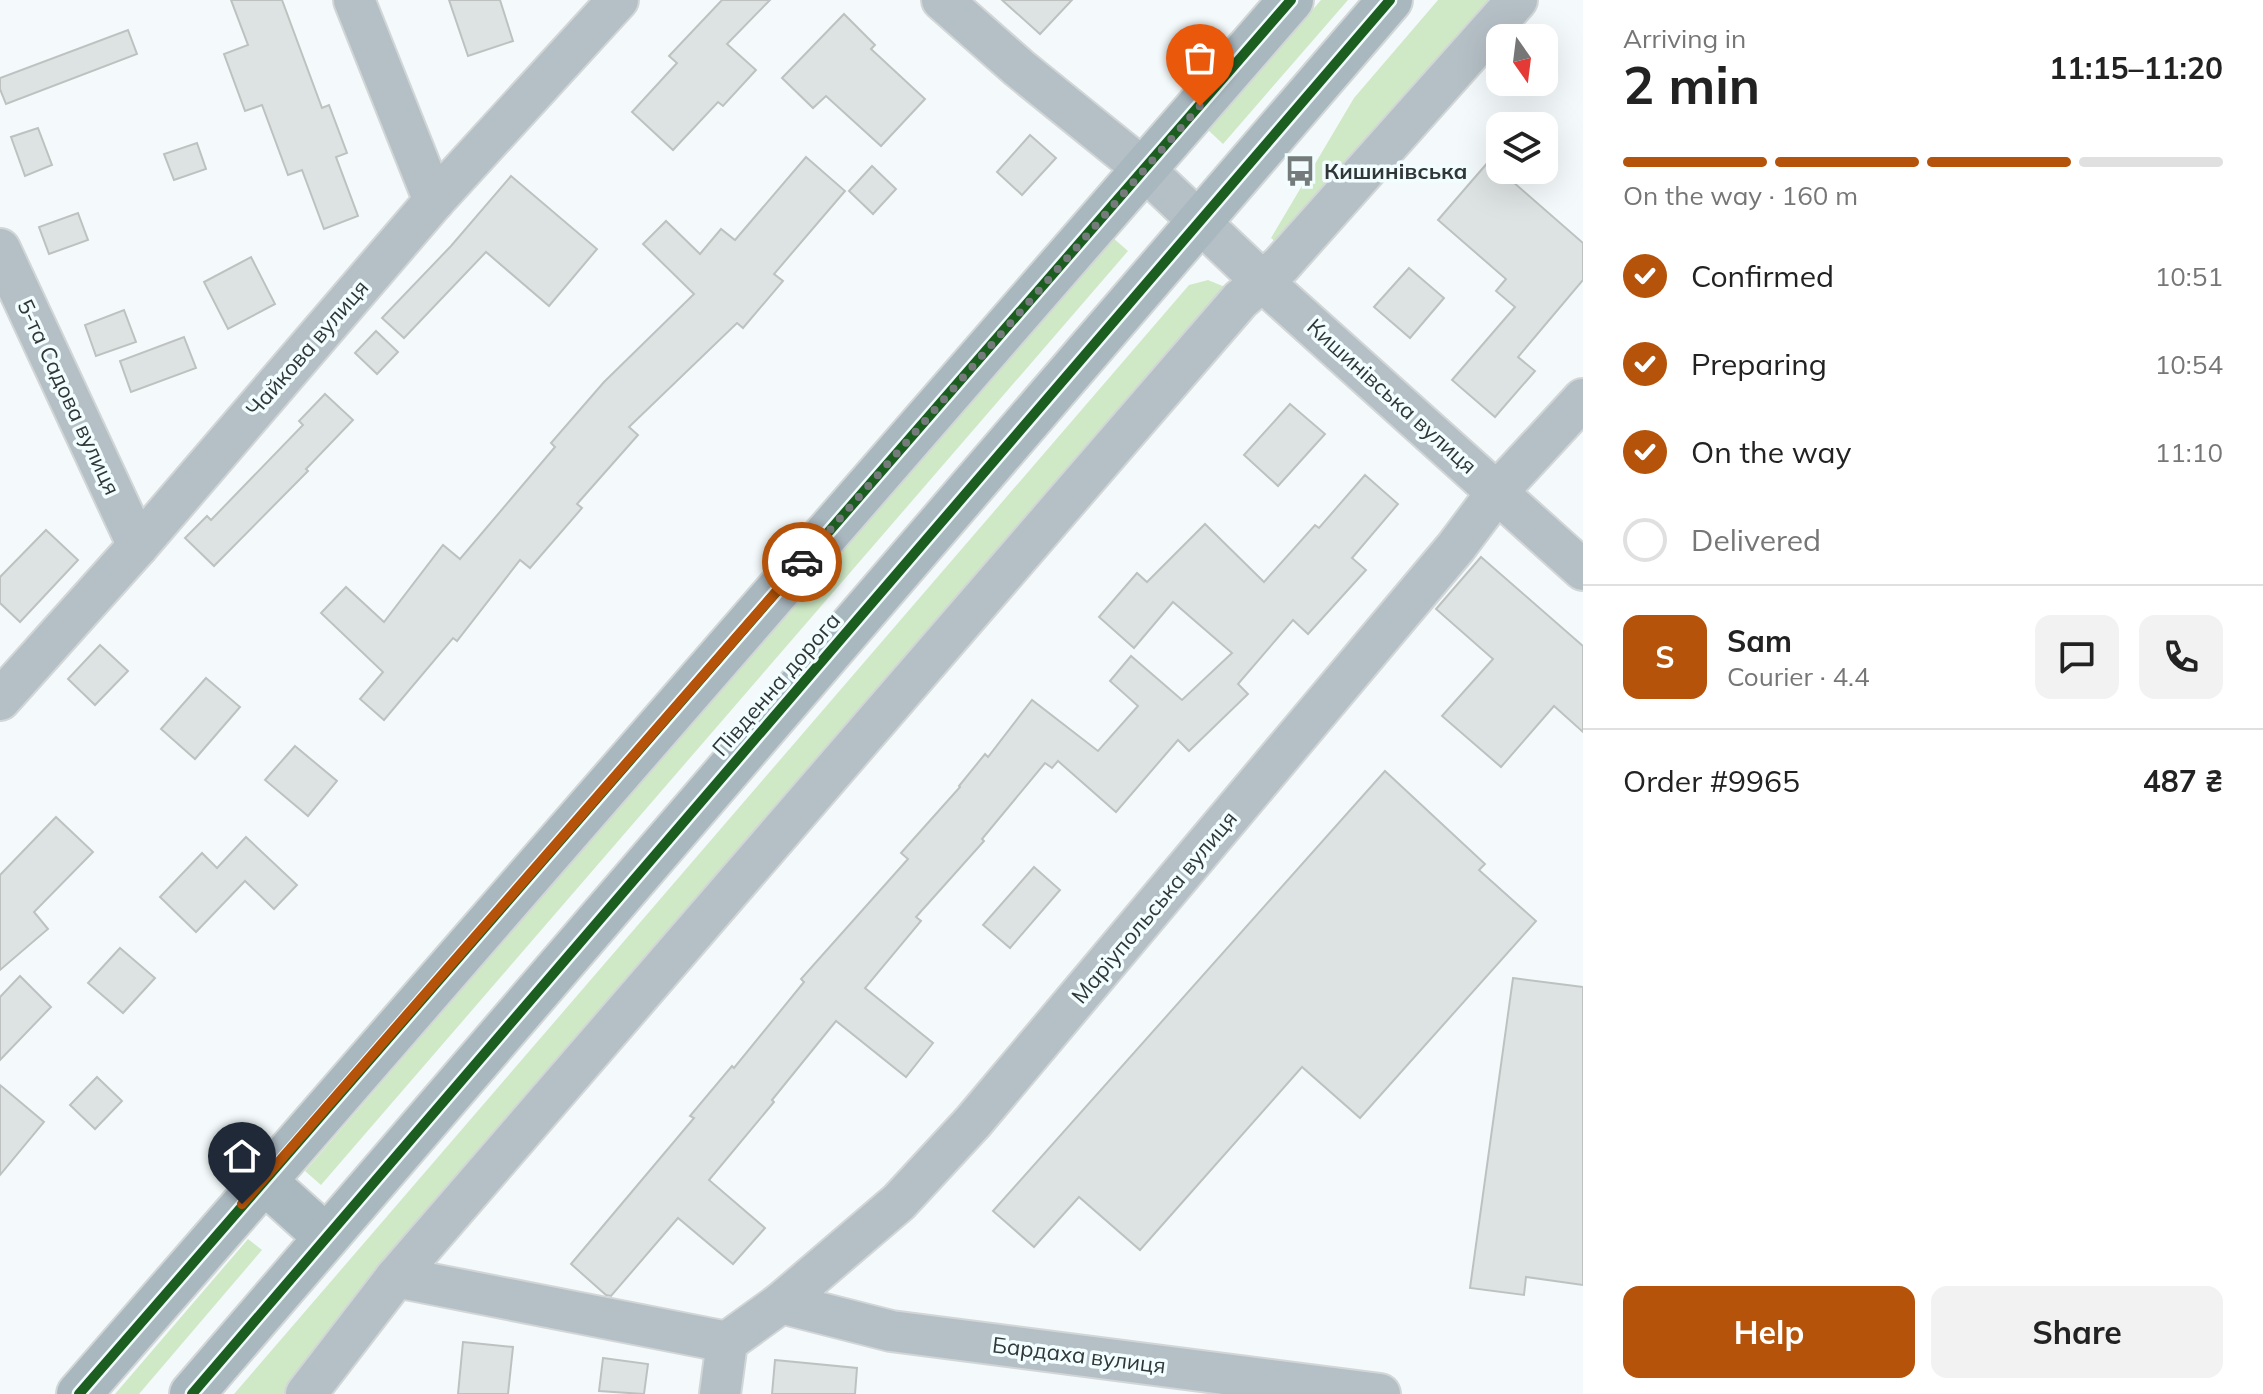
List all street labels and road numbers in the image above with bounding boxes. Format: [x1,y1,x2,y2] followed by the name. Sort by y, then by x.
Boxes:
[240,274,374,422] street label: Чайкова вулиця
[11,295,127,499] street label: 5-та Садова вулиця
[1301,312,1483,480] street label: Кишинівська вулиця
[706,606,846,762] street label: Південна дорога
[1065,805,1243,1009] street label: Маріупольська вулиця
[991,1330,1167,1380] street label: Бардаха вулиця

